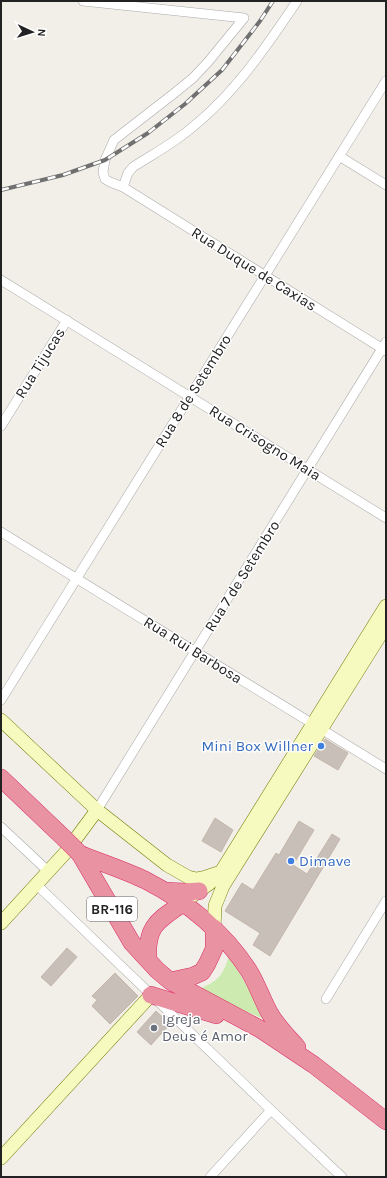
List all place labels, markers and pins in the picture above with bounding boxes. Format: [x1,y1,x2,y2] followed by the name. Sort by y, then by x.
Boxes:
[202,737,314,755] place label: Mini Box Willner
[316,741,326,751] marker: Mini Box Willner
[299,852,351,870] place label: Dimave
[286,856,296,866] marker: Dimave
[162,1010,248,1045] place label: Igreja Deus é Amor
[149,1023,159,1033] marker: Igreja Deus é Amor

